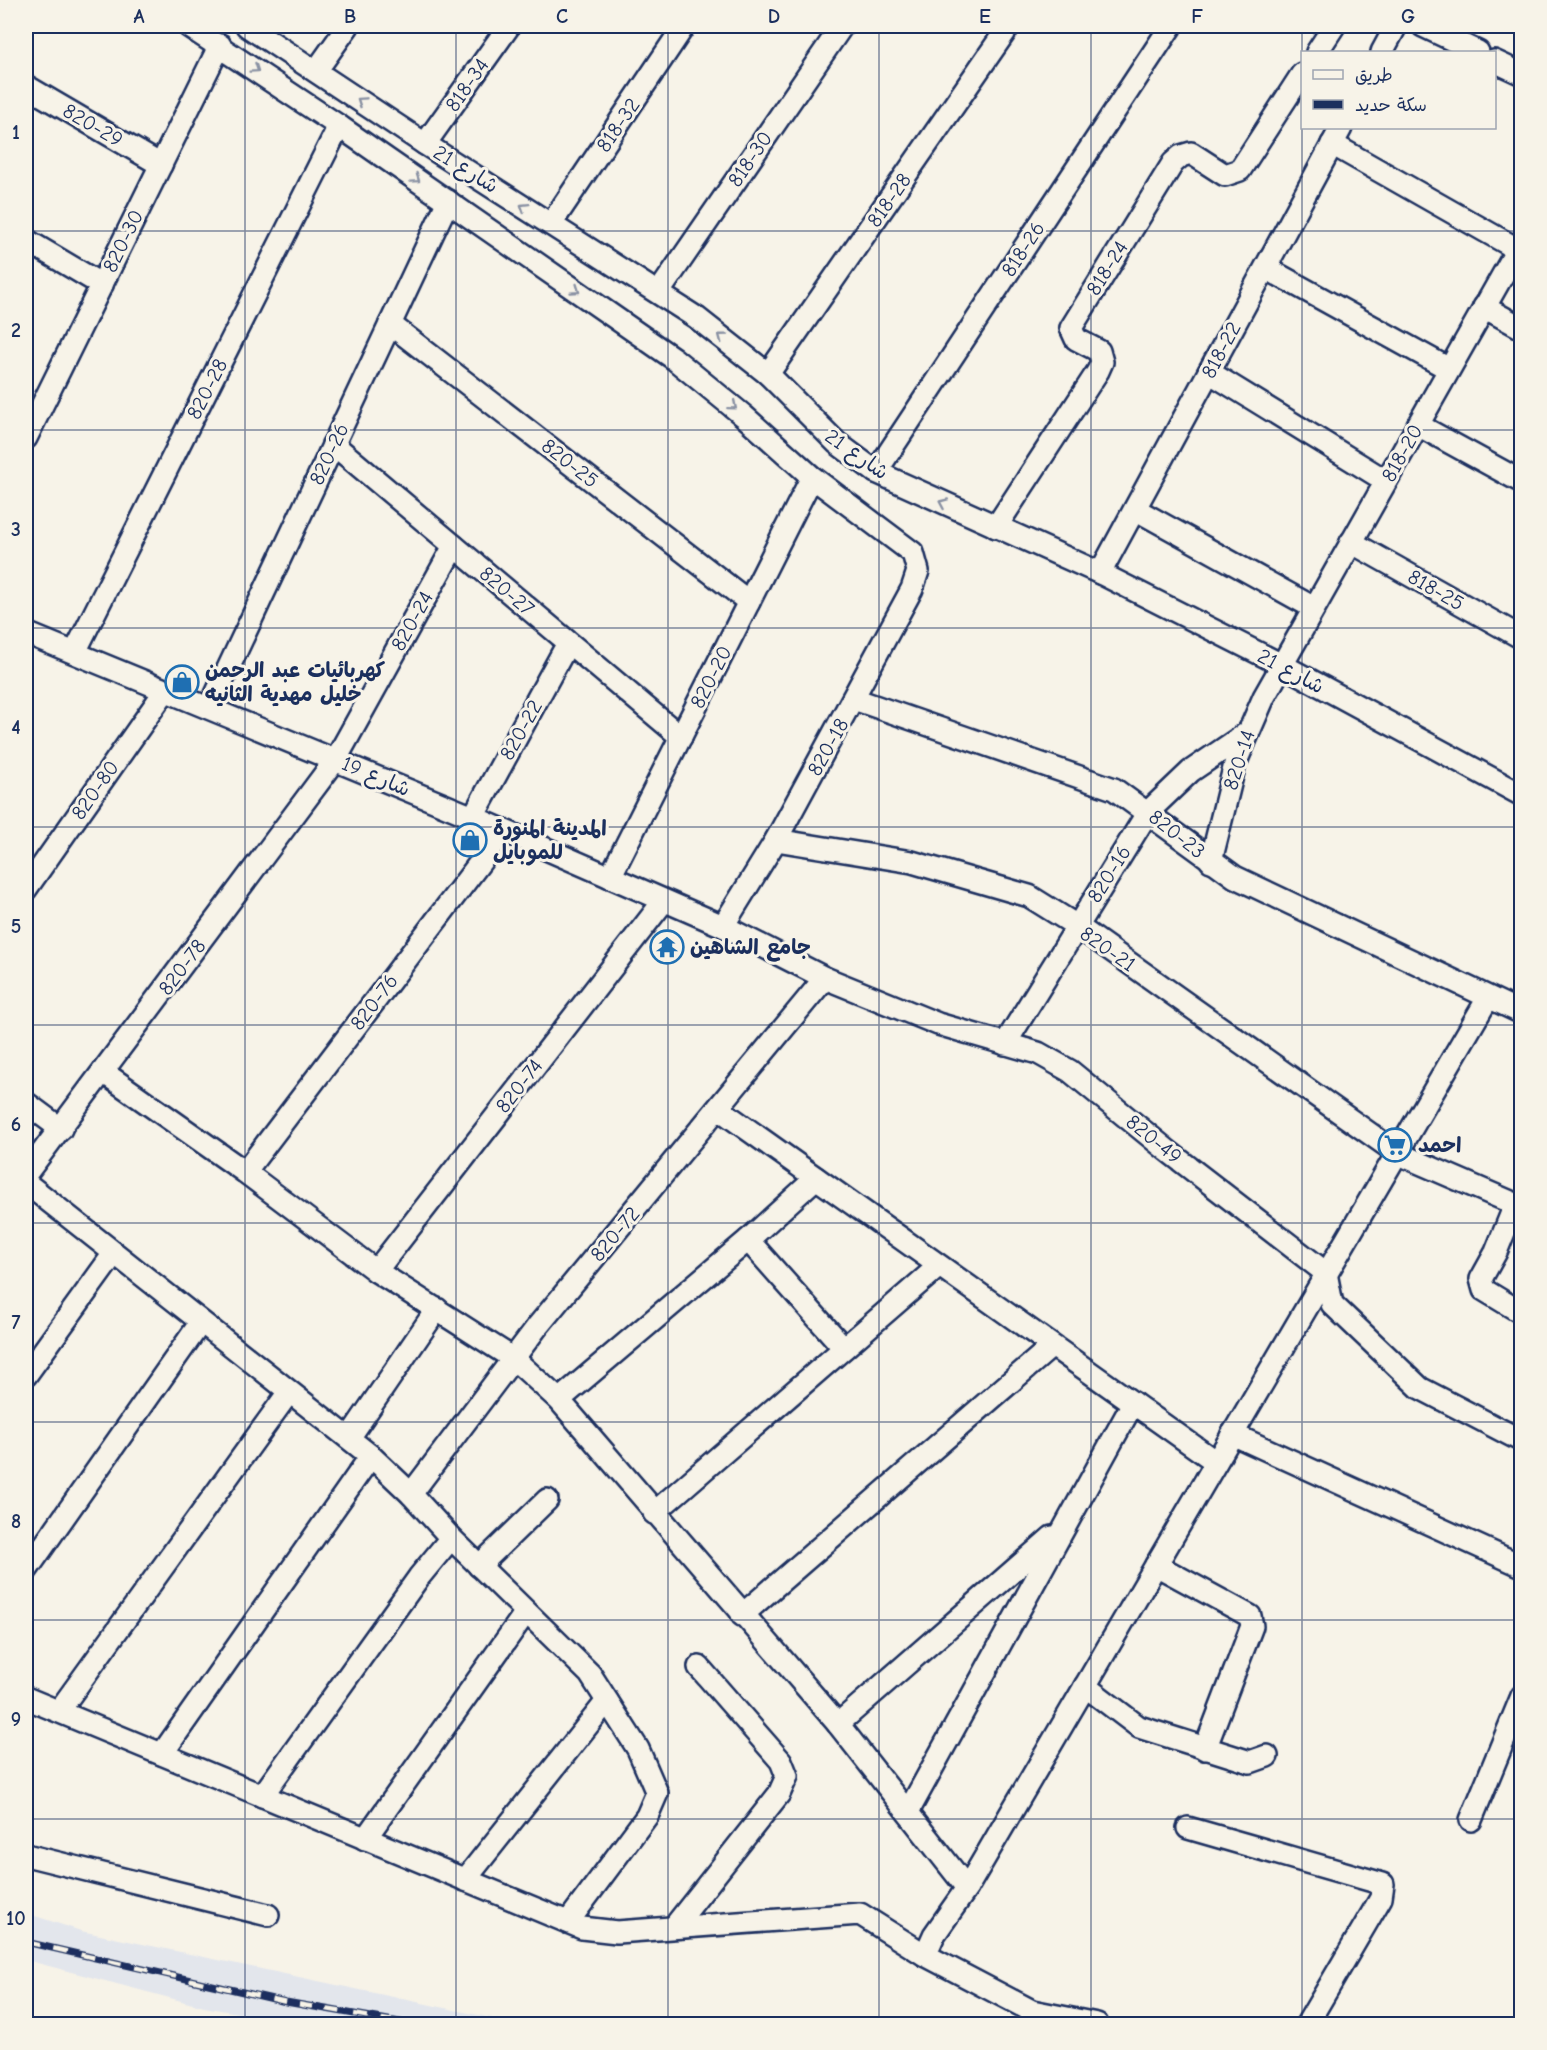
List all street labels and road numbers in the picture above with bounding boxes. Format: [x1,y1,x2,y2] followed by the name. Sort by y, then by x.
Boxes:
[440,54,494,116] street label: 818-34
[591,93,645,157] street label: 818-32
[59,98,127,152] street label: 820-29
[723,127,777,191] street label: 818-30
[428,140,503,201] street label: شارع 21
[862,168,916,232] street label: 818-28
[98,206,148,276] street label: 820-30
[996,217,1050,281] street label: 818-26
[1081,236,1133,300] street label: 818-24
[1196,318,1246,382] street label: 818-22
[182,355,232,423] street label: 820-28
[304,419,354,489] street label: 820-26
[1376,420,1428,486] street label: 818-20
[819,424,893,487] street label: شارع 21
[537,433,603,493] street label: 820-25
[475,561,539,621] street label: 820-27
[1404,564,1468,616] street label: 818-25
[386,587,438,655] street label: 820-24
[685,642,737,712] street label: 820-20
[1252,644,1328,701] street label: شارع 21
[495,696,547,764] street label: 820-22
[802,714,854,780] street label: 820-18
[1218,727,1260,793] street label: 820-14
[337,751,414,804] street label: شارع 19
[66,756,124,824] street label: 820-80
[1144,805,1210,863] street label: 820-23
[1082,841,1136,907] street label: 820-16
[1076,921,1140,977] street label: 820-21
[153,934,211,1000] street label: 820-78
[345,969,403,1035] street label: 820-76
[491,1054,547,1118] street label: 820-74
[1121,1109,1187,1169] street label: 820-49
[585,1202,645,1266] street label: 820-72

